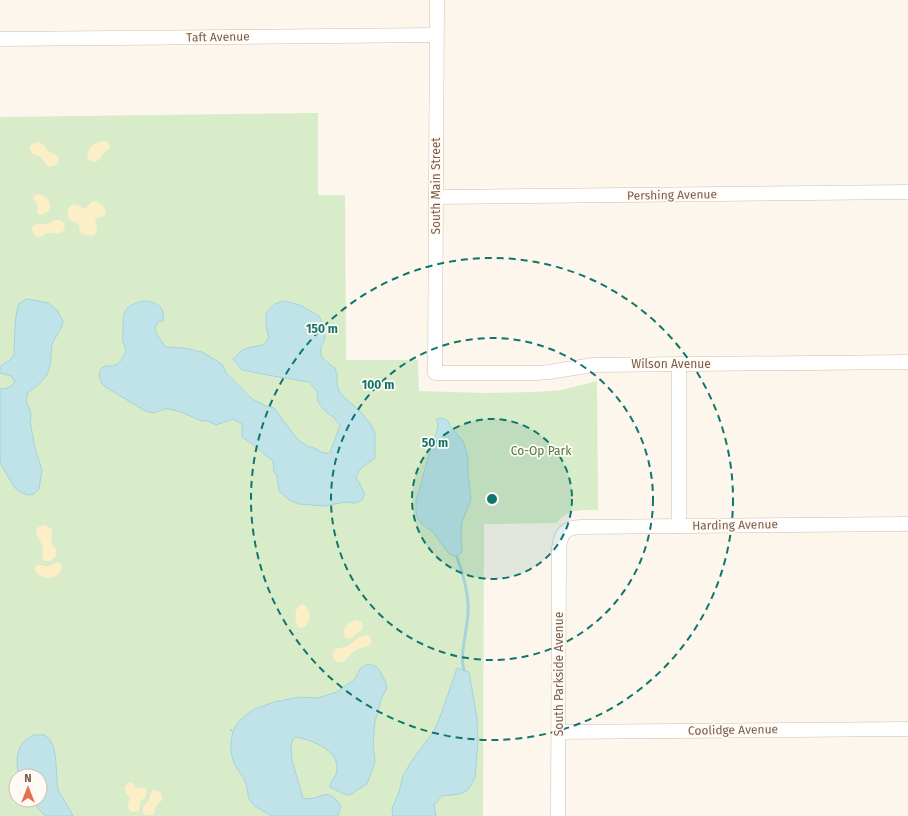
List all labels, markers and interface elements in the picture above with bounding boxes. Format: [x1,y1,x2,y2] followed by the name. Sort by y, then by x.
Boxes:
[186,29,250,45] street label: Taft Avenue
[429,137,443,235] street label: South Main Street
[627,187,717,203] street label: Pershing Avenue
[306,322,338,336] text: 150 m
[631,357,711,371] street label: Wilson Avenue
[362,378,394,392] text: 100 m
[422,436,448,450] text: 50 m
[511,444,572,458] park label: Co-Op Park
[485,492,499,506] centre of rings
[692,517,778,533] street label: Harding Avenue
[552,612,566,736] street label: South Parkside Avenue
[688,722,778,738] street label: Coolidge Avenue
[8,768,48,808] north arrow
[24,772,32,785] text: N

